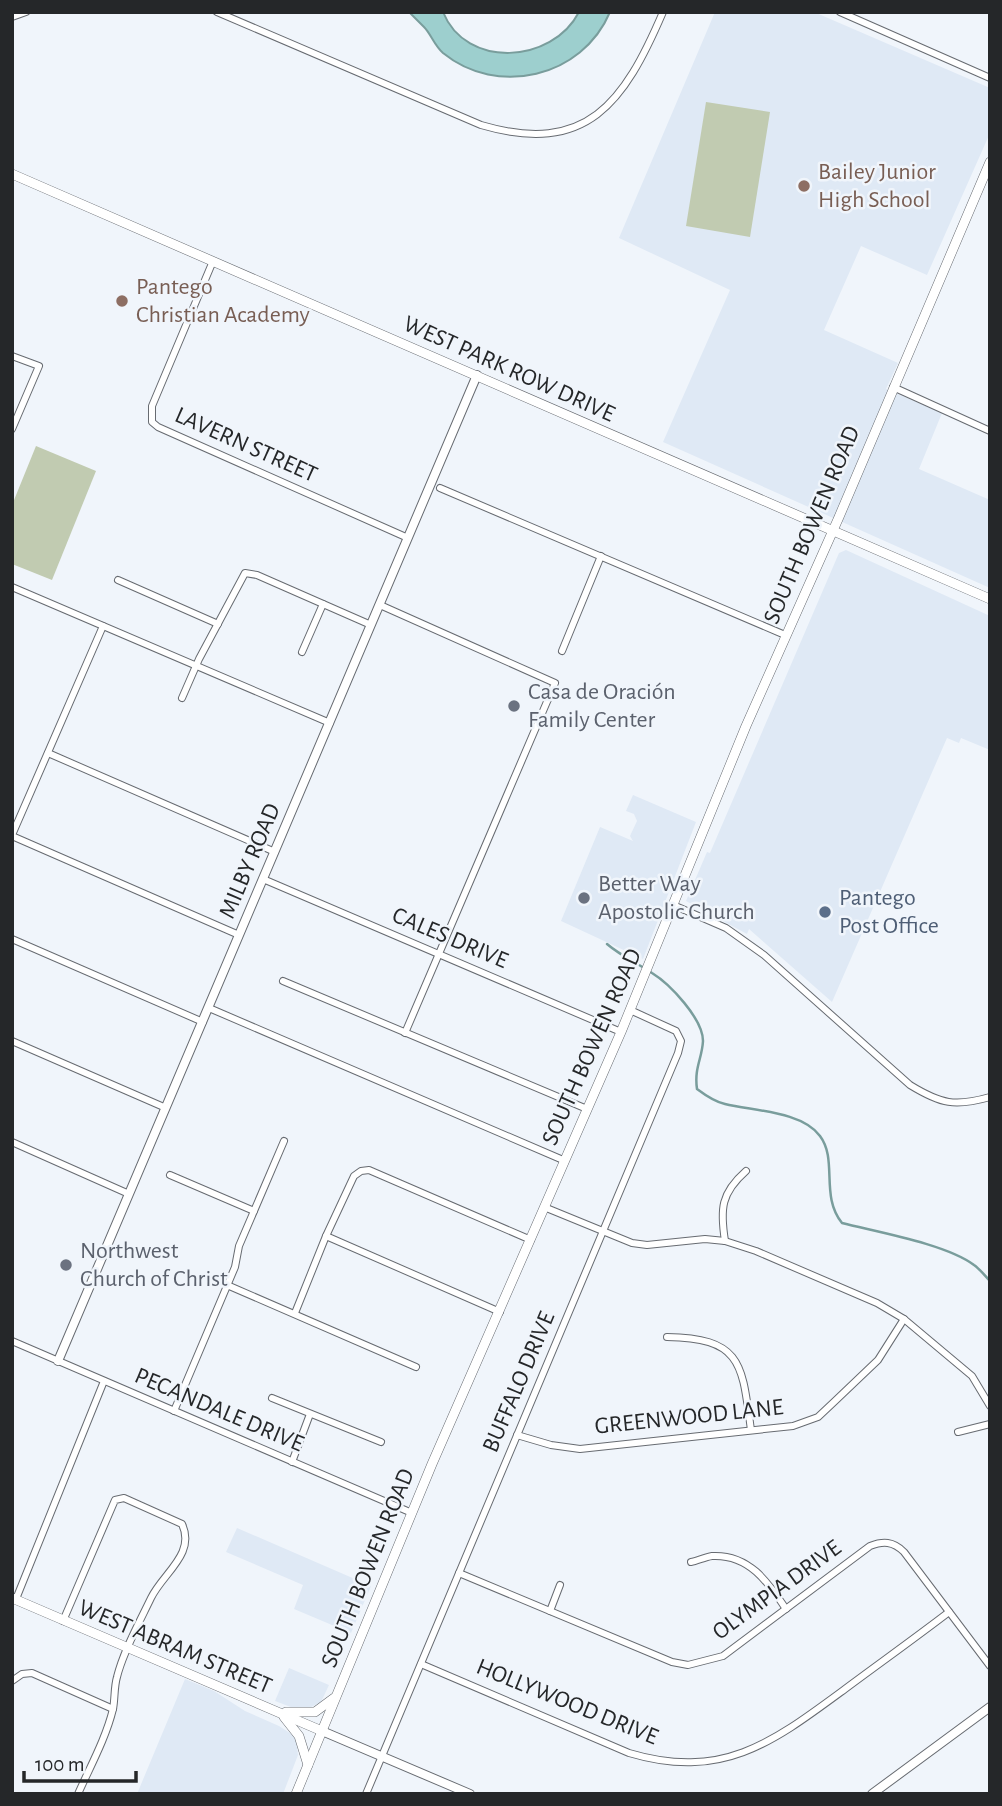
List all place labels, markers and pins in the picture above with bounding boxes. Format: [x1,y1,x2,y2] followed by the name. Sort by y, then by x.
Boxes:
[818,160,936,212] place label: Bailey Junior High School
[796,178,812,194] marker: Bailey Junior High School
[136,275,310,327] place label: Pantego Christian Academy
[114,293,130,309] marker: Pantego Christian Academy
[528,680,676,732] place label: Casa de Oración Family Center
[506,698,522,714] marker: Casa de Oración Family Center
[598,872,755,924] place label: Better Way Apostolic Church
[839,886,939,938] place label: Pantego Post Office
[576,890,592,906] marker: Better Way Apostolic Church
[817,904,833,920] marker: Pantego Post Office
[80,1239,228,1291] place label: Northwest Church of Christ
[58,1257,74,1273] marker: Northwest Church of Christ

